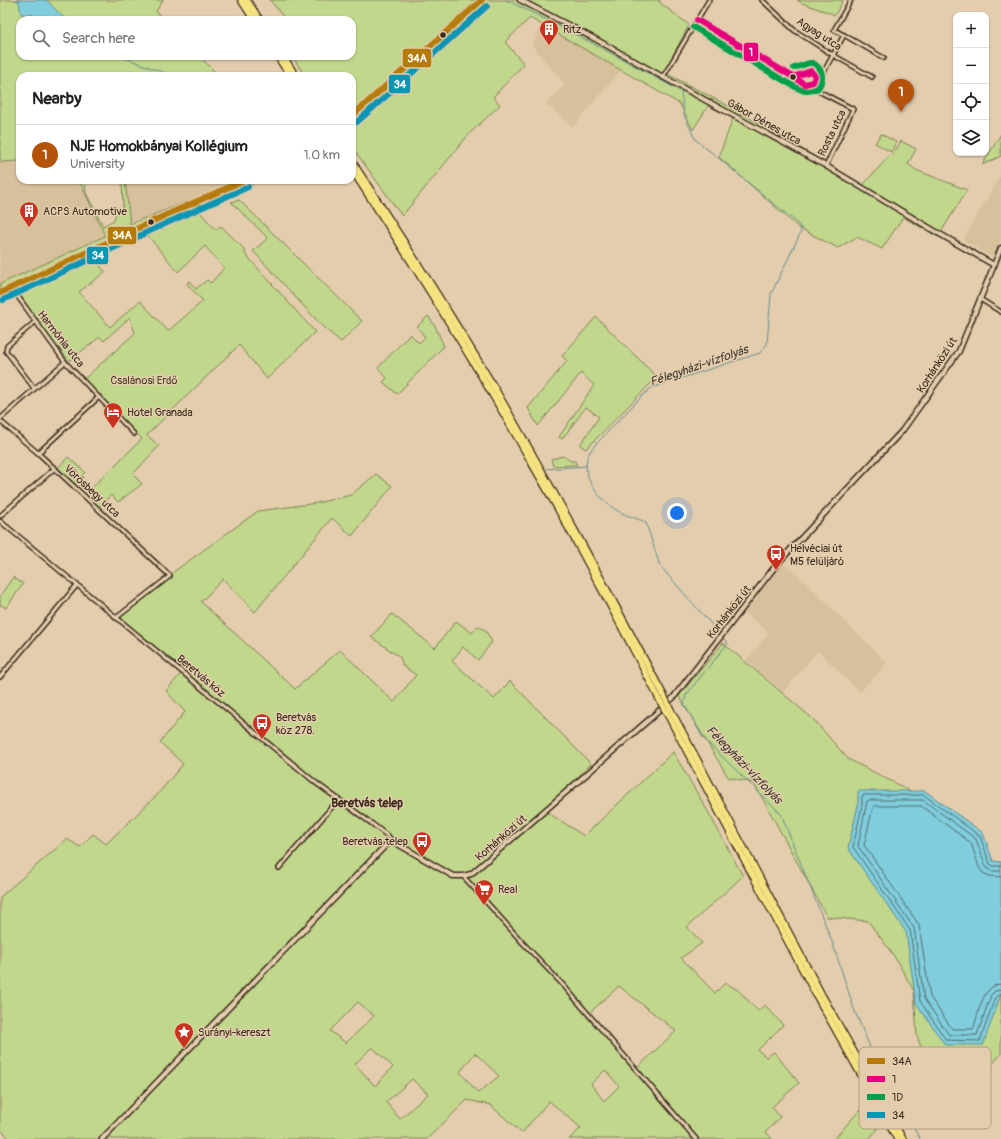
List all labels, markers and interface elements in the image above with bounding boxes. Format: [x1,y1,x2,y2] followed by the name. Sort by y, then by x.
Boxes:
[953,12,989,156] map controls
[953,12,989,48] button: +
[794,15,844,53] street label: Agyag utca
[16,16,356,60] search box
[538,18,560,46] building icon: Ritz
[563,23,582,36] place label: Ritz
[30,27,52,49] icon: search
[62,29,135,48] text: Search here
[438,30,448,40] unlabelled marker
[743,42,759,62] line badge: 1
[749,46,753,59] text: 1
[402,48,432,68] line badge: 34A
[953,48,989,84] button: −
[407,52,428,65] text: 34A
[788,72,798,82] unlabelled marker
[388,74,411,94] line badge: 34
[394,78,407,91] text: 34
[888,79,914,112] pin: 1
[953,84,989,120] button: locate
[32,88,81,109] text: Nearby
[725,96,803,148] street label: Gábor Dénes utca
[815,108,849,158] street label: Rosta utca
[953,120,989,156] button: layers
[70,137,248,156] text: NJE Homokbányai Kollégium
[42,147,48,163] text: 1
[303,147,340,163] text: 1.0 km
[70,156,124,172] text: University
[18,200,40,228] building icon: ACPS Automotive
[43,205,127,218] place label: ACPS Automotive
[146,217,156,227] unlabelled marker
[107,226,137,245] line badge: 34A
[112,229,133,242] text: 34A
[86,246,109,265] line badge: 34
[92,249,105,262] text: 34
[35,308,87,370] street label: Harmónia utca
[914,334,960,395] street label: Korhánközi út
[648,342,752,390] water label: Félegyházi-vízfolyás
[110,374,178,387] park label: Csalánosi Erdő
[102,401,124,429] hotel icon: Hotel Granada
[127,406,193,419] place label: Hotel Granada
[61,462,123,520] street label: Vörösbegy utca
[667,503,687,523] your location
[790,542,844,568] place label: Helvéciai út M5 felüljáró
[765,543,787,571] bus stop icon: Helvéciai út M5 felüljáró
[704,582,754,641] street label: Korhánközi út
[174,652,228,700] street label: Beretvás köz
[276,711,316,737] place label: Beretvás köz 278.
[251,712,273,740] bus stop icon: Beretvás köz 278.
[703,723,786,808] water label: Félegyházi-vízfolyás
[331,796,403,811] district label: Beretvás telep
[473,812,530,864] street label: Korhánközi út
[411,830,433,858] bus stop icon: Beretvás telep
[342,835,408,848] place label: Beretvás telep
[473,878,495,906] supermarket icon: Real
[498,883,518,896] place label: Real
[173,1021,195,1049] place icon: Surányi-kereszt
[198,1026,271,1039] place label: Surányi-kereszt
[859,1047,991,1129] legend
[892,1055,912,1068] text: 34A
[892,1073,896,1086] text: 1
[892,1091,903,1104] text: 1D
[892,1109,905,1122] text: 34

